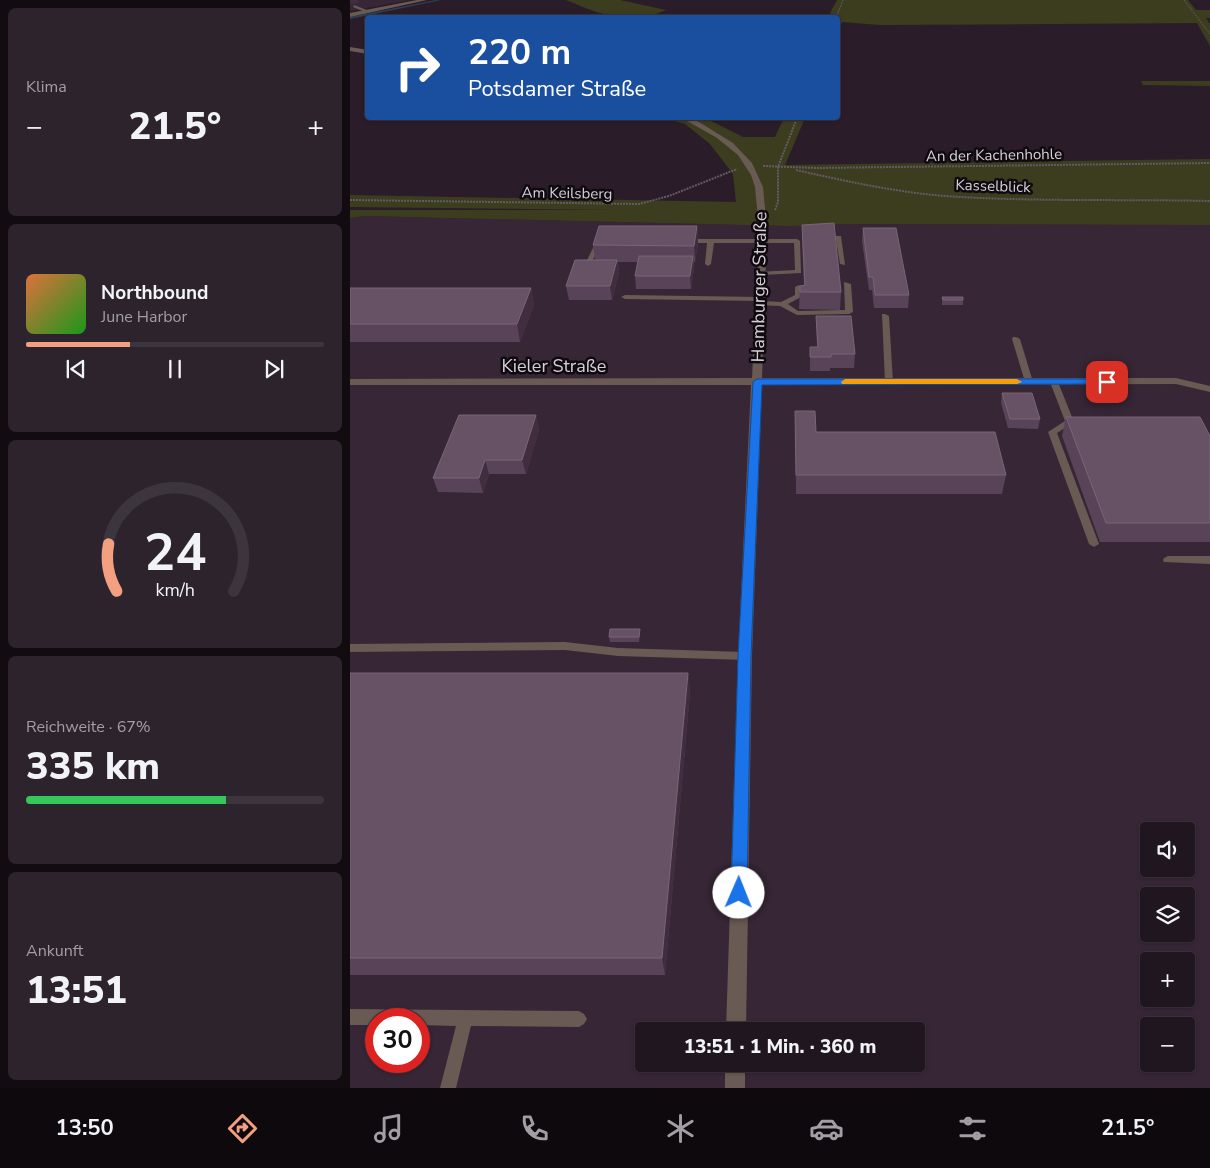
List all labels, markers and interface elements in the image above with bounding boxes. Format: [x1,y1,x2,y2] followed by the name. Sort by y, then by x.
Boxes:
[468,29,571,76] text: 220 m
[385,35,450,100] icon: right
[468,74,646,104] text: Potsdamer Straße
[26,76,67,98] text: Klima
[129,101,221,152] text: 21.5°
[26,108,43,146] text: −
[307,108,324,146] text: +
[926,144,1062,166] street label: An der Kachenhohle
[955,175,1031,197] street label: Kasselblick
[521,182,613,204] street label: Am Keilsberg
[746,211,772,363] street label: Hamburger Straße
[101,280,208,306] text: Northbound
[101,306,187,328] text: June Harbor
[502,354,606,378] street label: Kieler Straße
[62,355,90,383] icon: previous
[161,355,189,383] icon: pause
[260,355,288,383] icon: next
[1086,361,1128,403] pin
[1093,368,1121,396] icon: arrive
[144,517,206,588] text: 24
[155,578,195,602] text: km/h
[26,716,151,738] text: Reichweite · 67%
[26,741,160,792] text: 335 km
[1140,822,1195,1072] map controls
[1140,822,1195,877] button: sound
[712,866,764,918] position arrow
[1140,887,1195,942] button: layers
[26,940,83,962] text: Ankunft
[1140,952,1195,1007] button: +
[26,965,127,1016] text: 13:51
[365,1008,430,1073] speed limit sign: 30
[1140,1017,1195,1072] button: −
[684,1034,876,1060] text: 13:51 · 1 Min. · 360 m
[225,1111,260,1146] icon: directions
[371,1111,406,1146] icon: music
[517,1111,552,1146] icon: phone
[663,1111,698,1146] icon: climate
[809,1111,844,1146] icon: car
[955,1111,990,1146] icon: filters
[56,1113,114,1143] text: 13:50
[1101,1113,1154,1143] text: 21.5°

